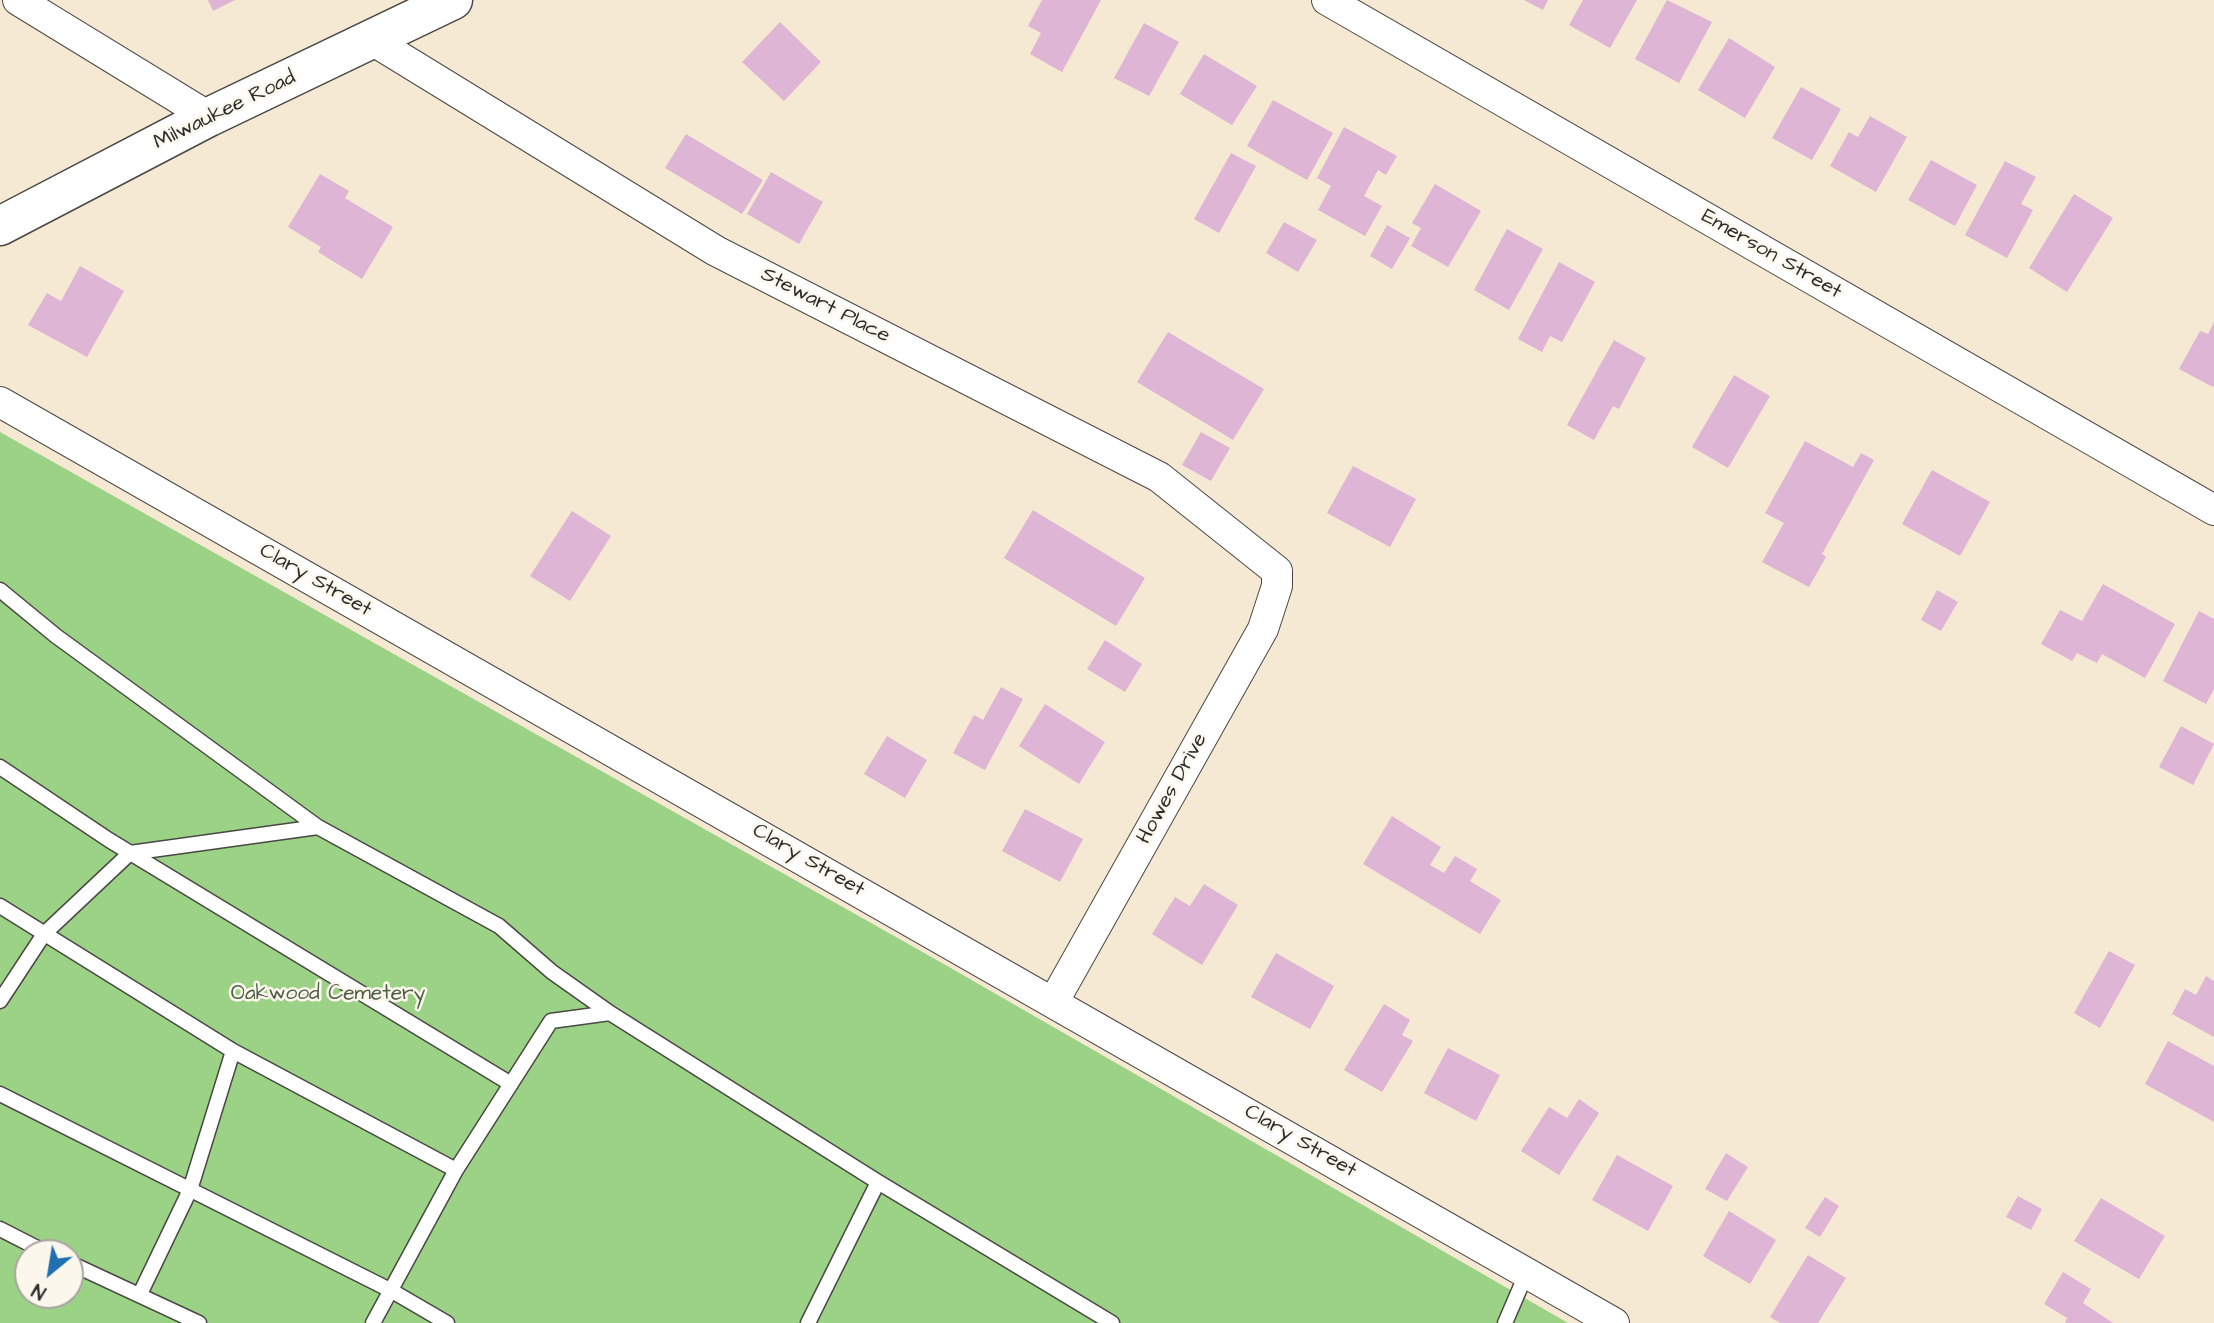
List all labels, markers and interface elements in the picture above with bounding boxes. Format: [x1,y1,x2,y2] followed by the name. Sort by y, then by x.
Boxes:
[150,66,300,156] street label: Milwaukee Road
[1696,205,1846,305] street label: Emerson Street
[756,263,894,349] street label: Stewart Place
[255,539,375,623] street label: Clary Street
[1132,729,1214,849] street label: Howes Drive
[748,819,868,903] street label: Clary Street
[231,982,425,1008] park label: Oakwood Cemetery
[1240,1100,1360,1184] street label: Clary Street
[14,1239,84,1309] north arrow
[27,1276,51,1306] text: N

